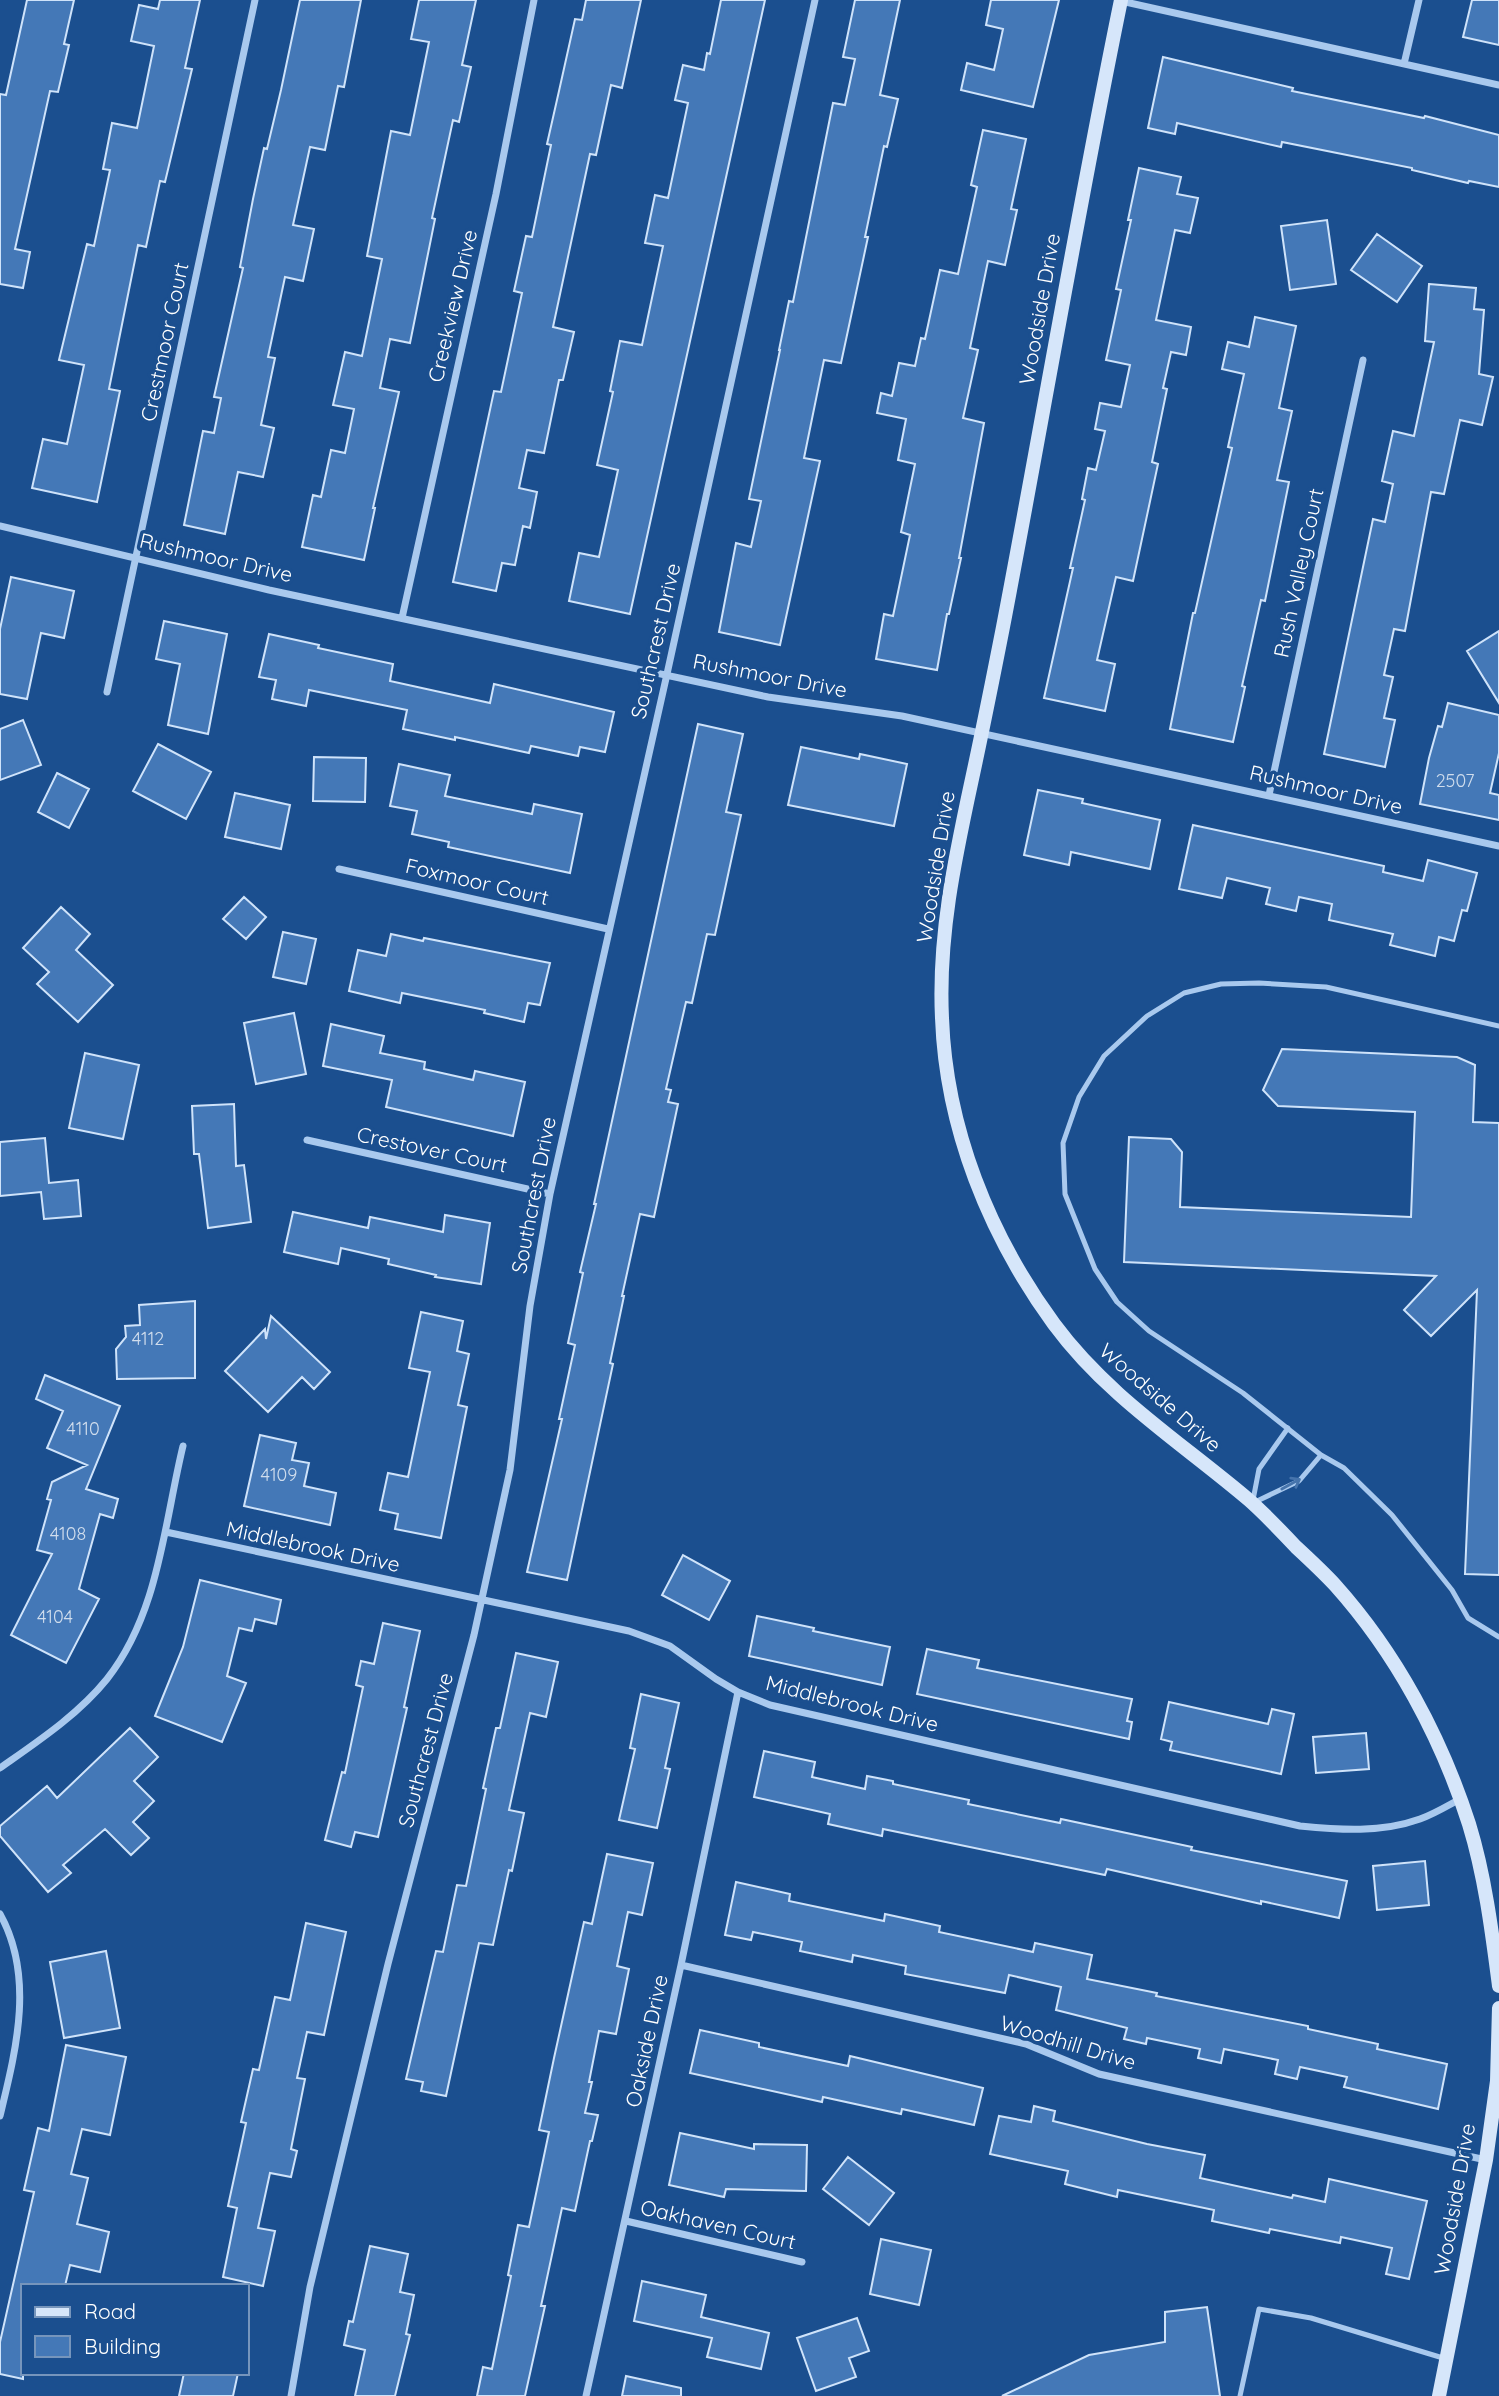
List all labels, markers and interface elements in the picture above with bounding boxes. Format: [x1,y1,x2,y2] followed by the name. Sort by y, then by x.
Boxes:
[422,227,482,385] street label: Creekview Drive
[1013,231,1065,387] street label: Woodside Drive
[134,260,194,424] street label: Crestmoor Court
[1267,486,1329,660] street label: Rush Valley Court
[137,527,295,587] street label: Rushmoor Drive
[624,560,686,721] street label: Southcrest Drive
[691,647,849,703] street label: Rushmoor Drive
[1247,759,1405,819] street label: Rushmoor Drive
[1436,769,1474,792] house number: 2507
[910,789,960,945] street label: Woodside Drive
[403,852,551,910] street label: Foxmoor Court
[505,1114,561,1275] street label: Southcrest Drive
[355,1120,510,1178] street label: Crestover Court
[132,1327,164,1350] house number: 4112
[1094,1337,1227,1457] street label: Woodside Drive
[66,1417,100,1440] house number: 4110
[261,1463,297,1486] house number: 4109
[1280,1477,1300,1491] one-way arrow
[224,1515,402,1577] street label: Middlebrook Drive
[50,1522,86,1545] house number: 4108
[37,1605,73,1628] house number: 4104
[763,1669,941,1737] street label: Middlebrook Drive
[392,1670,458,1830] street label: Southcrest Drive
[619,1972,673,2110] street label: Oakside Drive
[997,2009,1139,2075] street label: Woodhill Drive
[1428,2121,1480,2277] street label: Woodside Drive
[638,2194,798,2255] street label: Oakhaven Court
[21,2284,248,2375] legend
[84,2298,136,2324] text: Road
[84,2333,161,2359] text: Building

